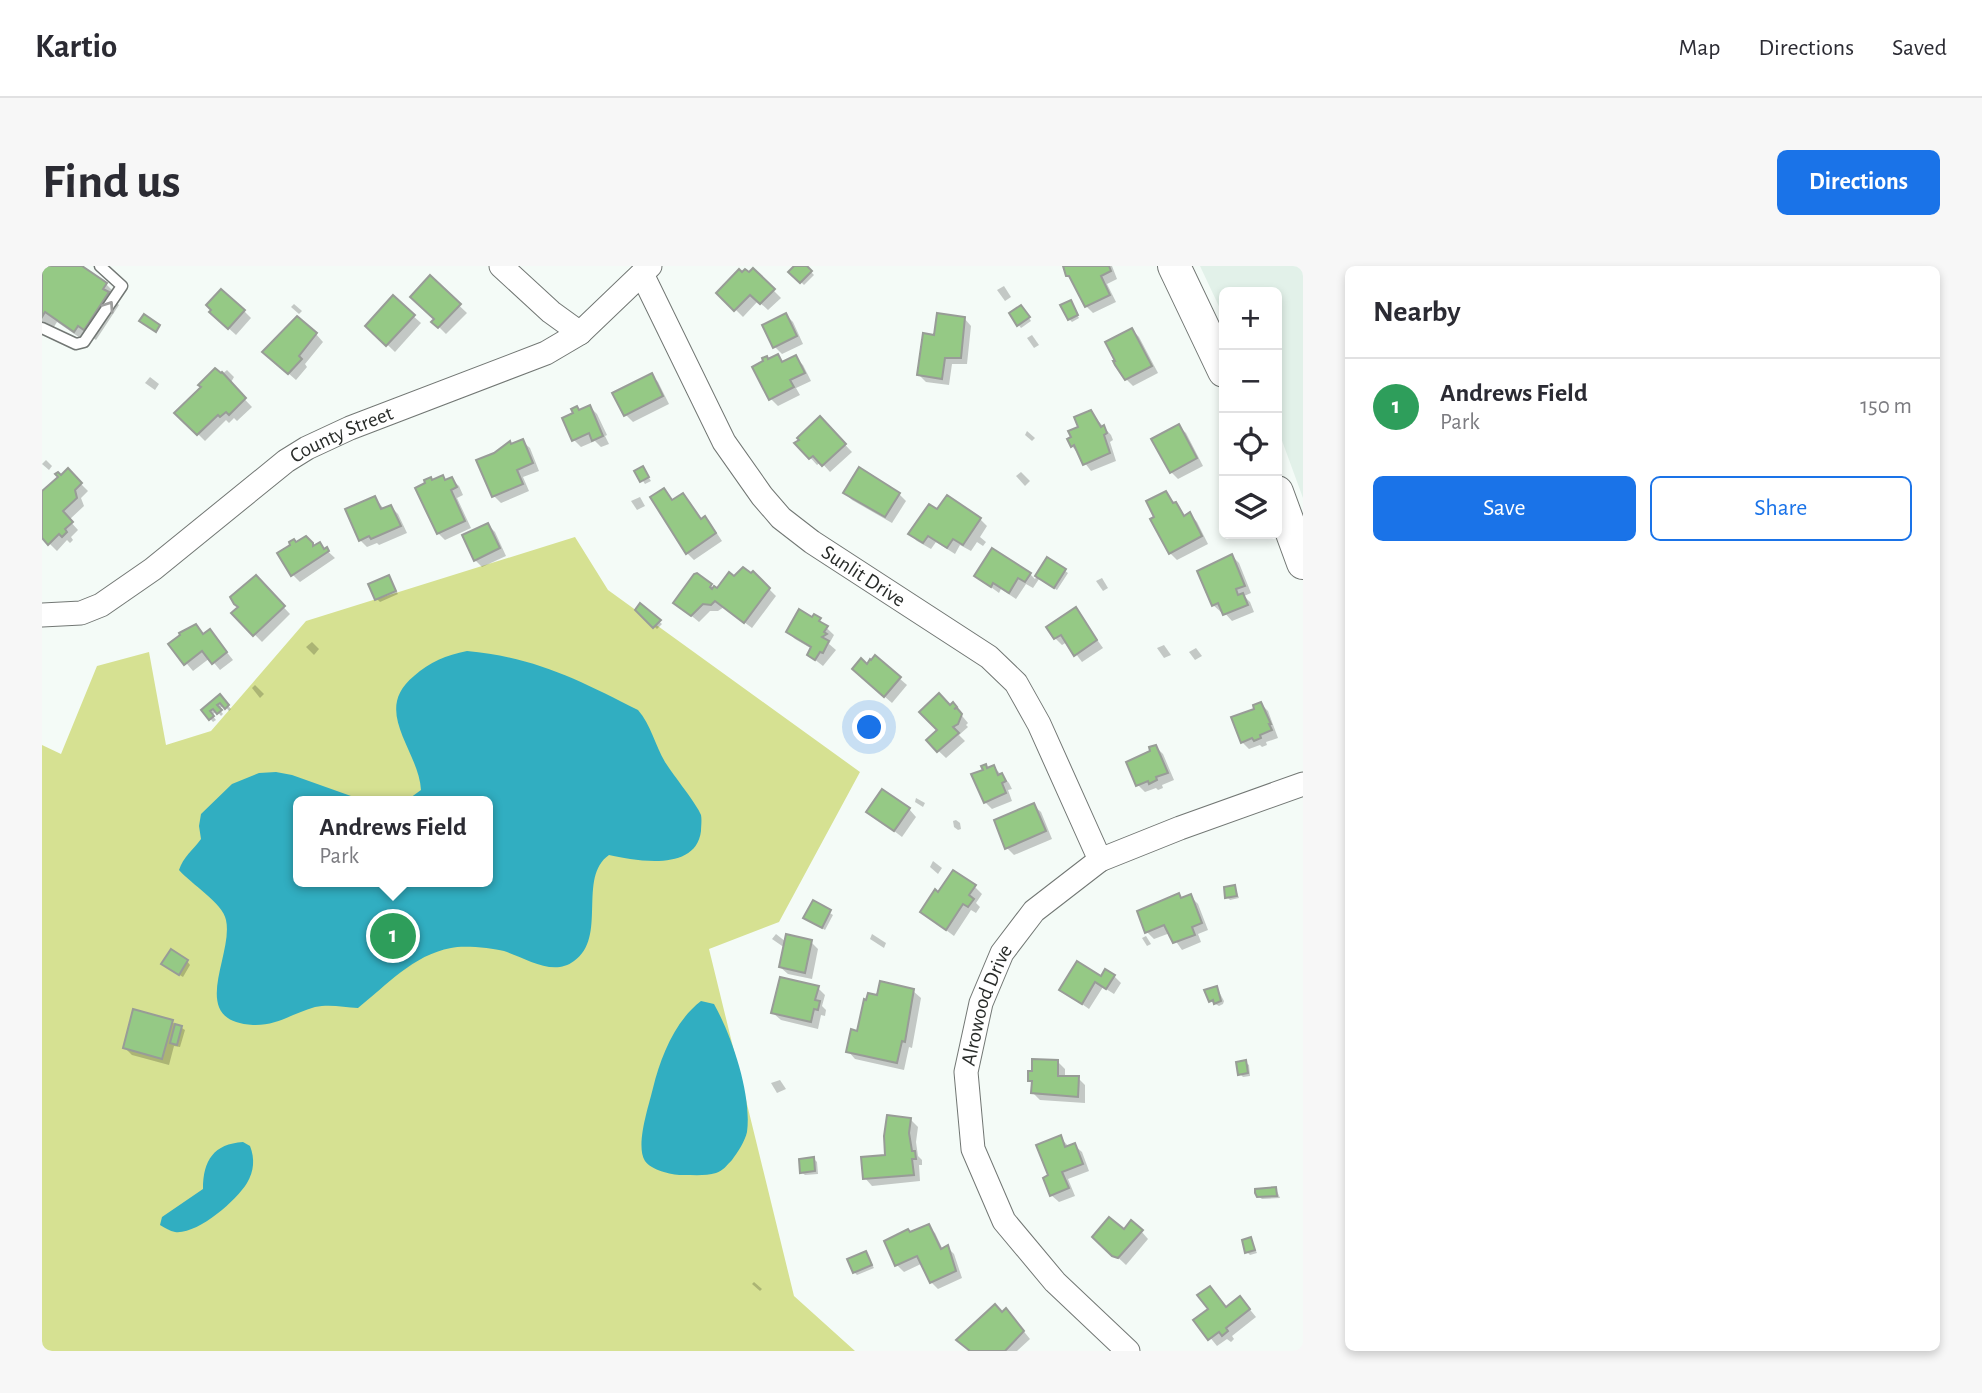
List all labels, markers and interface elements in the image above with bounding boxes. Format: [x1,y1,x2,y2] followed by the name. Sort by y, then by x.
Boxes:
[35,31,117,64] text: Kartio
[1678,36,1720,60] text: Map
[1758,36,1854,60] text: Directions
[1892,36,1947,60] text: Saved
[1777,150,1940,215] button: Directions
[42,158,181,207] text: Find us
[1219,287,1282,539] map controls
[1219,287,1282,350] button: +
[1373,297,1461,327] text: Nearby
[101,301,113,314] one-way arrow
[1219,350,1282,413] button: −
[1440,380,1588,406] text: Andrews Field
[1392,395,1400,418] text: 1
[1860,395,1912,418] text: 150 m
[286,402,396,467] street label: County Street
[1440,411,1480,434] text: Park
[1219,413,1282,476] button: locate
[1219,476,1282,539] button: layers
[1373,476,1636,541] button: Save
[1650,476,1912,541] button: Share
[818,541,910,610] street label: Sunlit Drive
[852,710,886,744] your location
[293,796,493,887] popup
[319,814,467,840] text: Andrews Field
[319,845,359,868] text: Park
[370,910,416,962] pin: 1
[957,940,1016,1067] street label: Alrowood Drive

